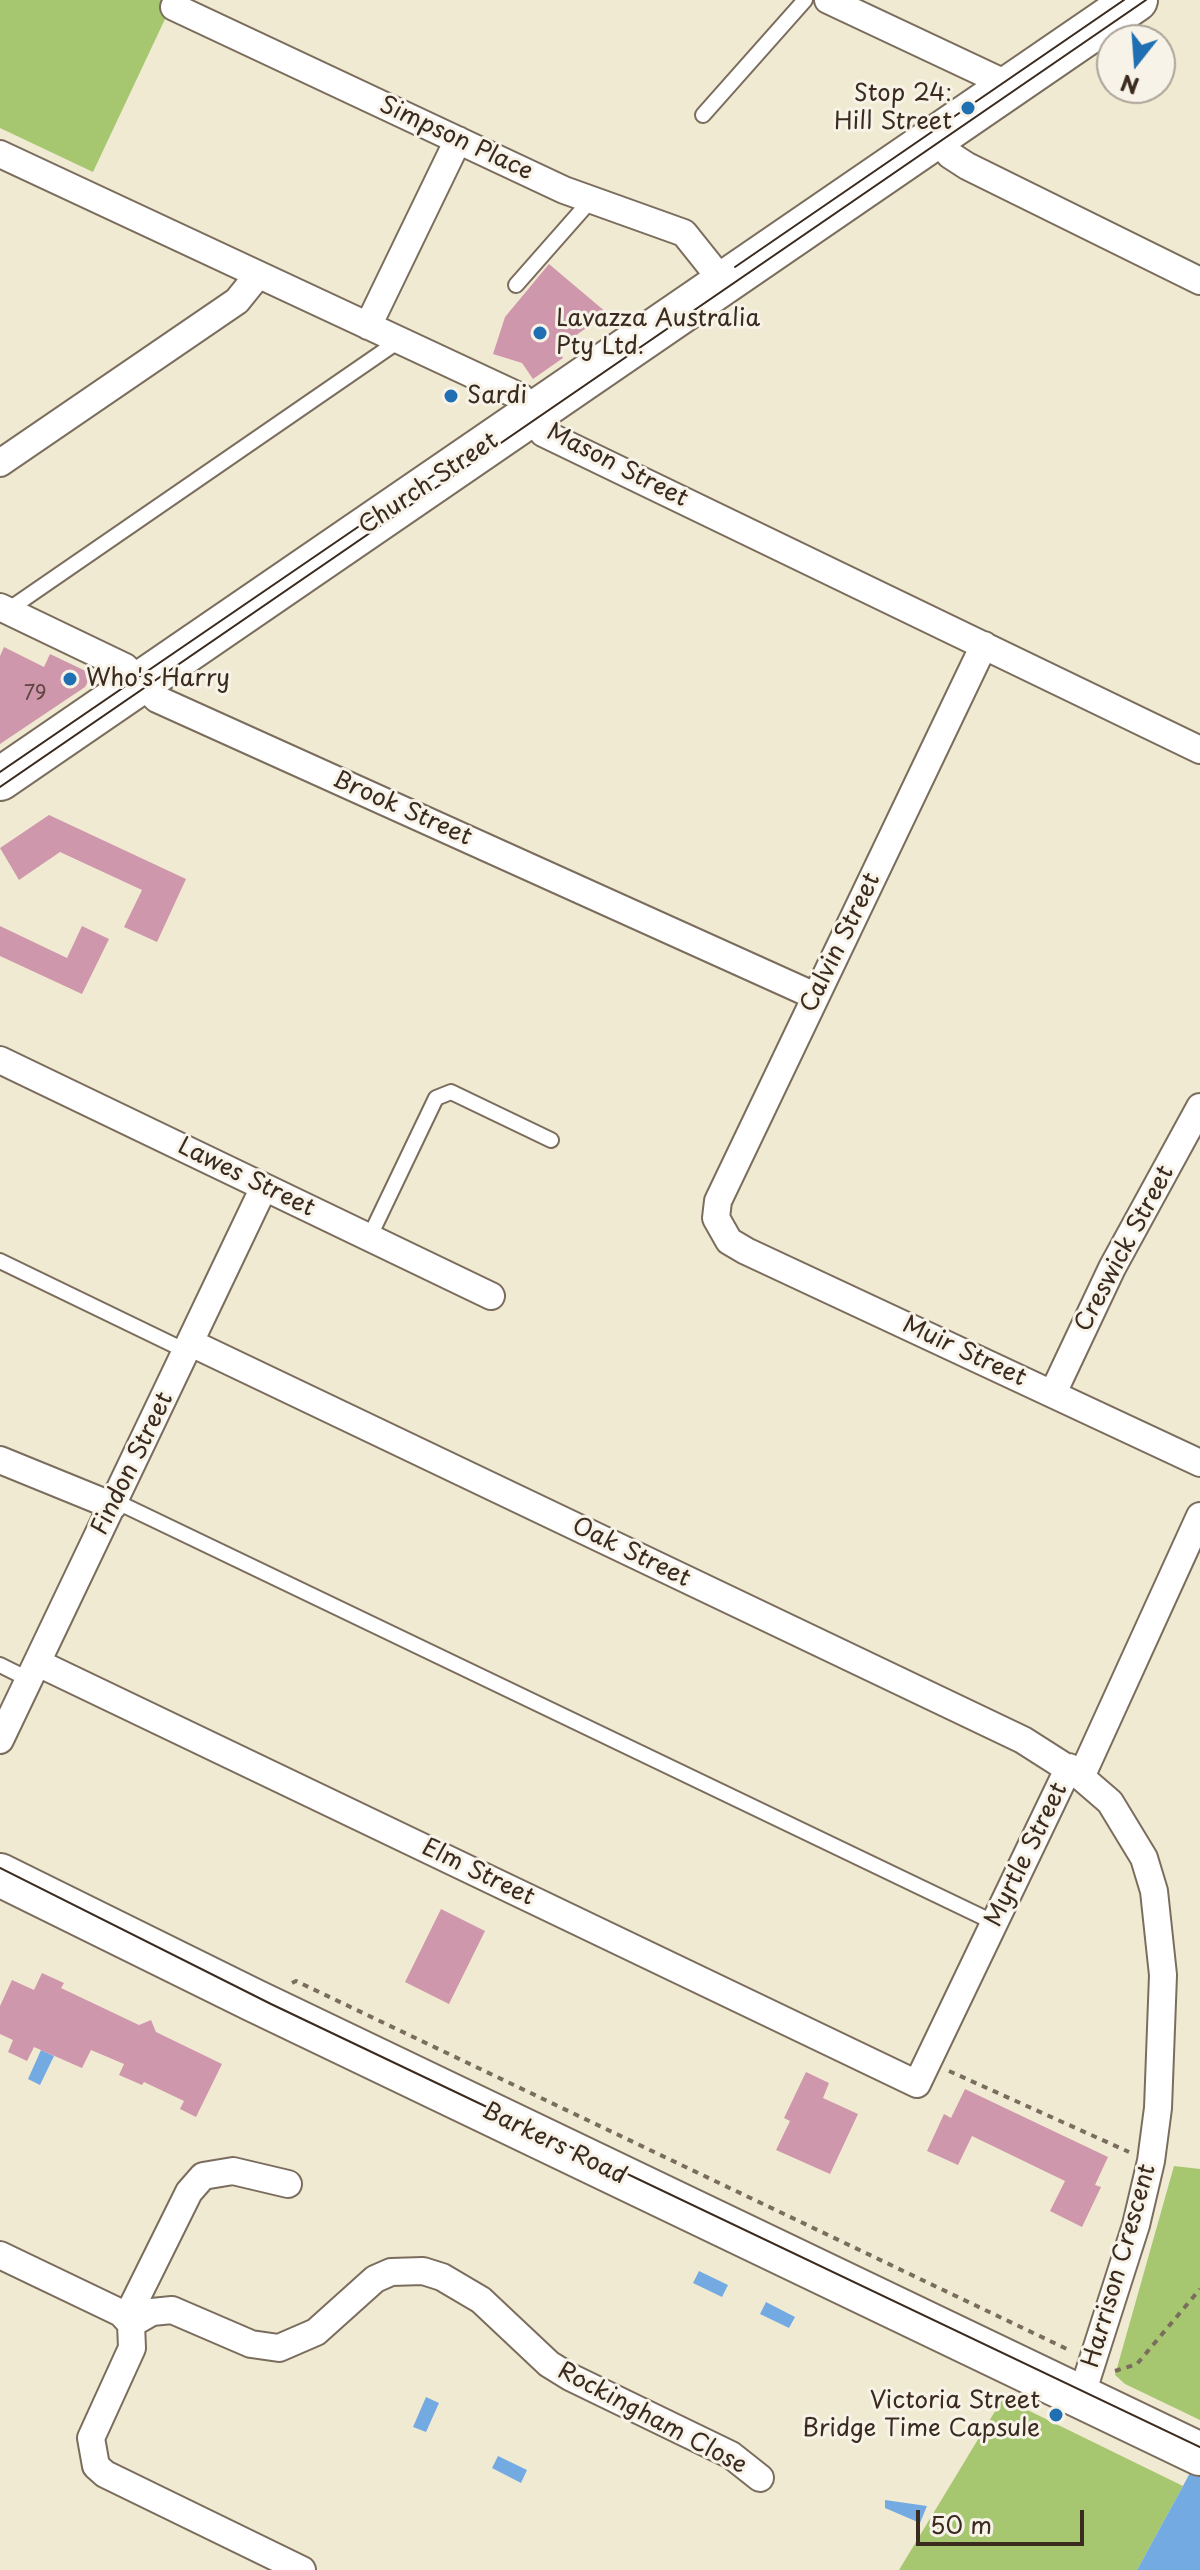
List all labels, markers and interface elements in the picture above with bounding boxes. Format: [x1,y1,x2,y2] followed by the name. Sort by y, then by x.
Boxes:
[1096,24,1176,104] north arrow
[1116,67,1143,104] text: N
[834,80,952,136] place label: Stop 24: Hill Street
[375,91,537,187] street label: Simpson Place
[959,99,977,117] marker: Stop 24: Hill Street
[556,305,760,361] place label: Lavazza Australia Pty Ltd.
[531,324,549,342] marker: Lavazza Australia Pty Ltd.
[467,382,527,410] place label: Sardi
[442,387,460,405] marker: Sardi
[542,418,692,514] street label: Mason Street
[354,427,504,541] street label: Church Street
[86,665,230,693] place label: Who's Harry
[61,670,79,688] marker: Who's Harry
[24,682,46,706] house number: 79
[328,765,476,853] street label: Brook Street
[795,869,887,1017] street label: Calvin Street
[173,1132,319,1224] street label: Lawes Street
[1069,1161,1181,1337] street label: Creswick Street
[898,1311,1030,1393] street label: Muir Street
[86,1388,180,1540] street label: Findon Street
[567,1512,695,1594] street label: Oak Street
[980,1778,1074,1932] street label: Myrtle Street
[417,1833,539,1913] street label: Elm Street
[477,2097,631,2191] street label: Barkers Road
[1077,2161,1163,2371] street label: Harrison Crescent
[553,2357,751,2481] street label: Rockingham Close
[802,2387,1040,2443] place label: Victoria Street Bridge Time Capsule
[1047,2406,1065,2424] marker: Victoria Street Bridge Time Capsule
[920,2494,1088,2544] scale bar
[930,2506,992,2542] text: 50 m

